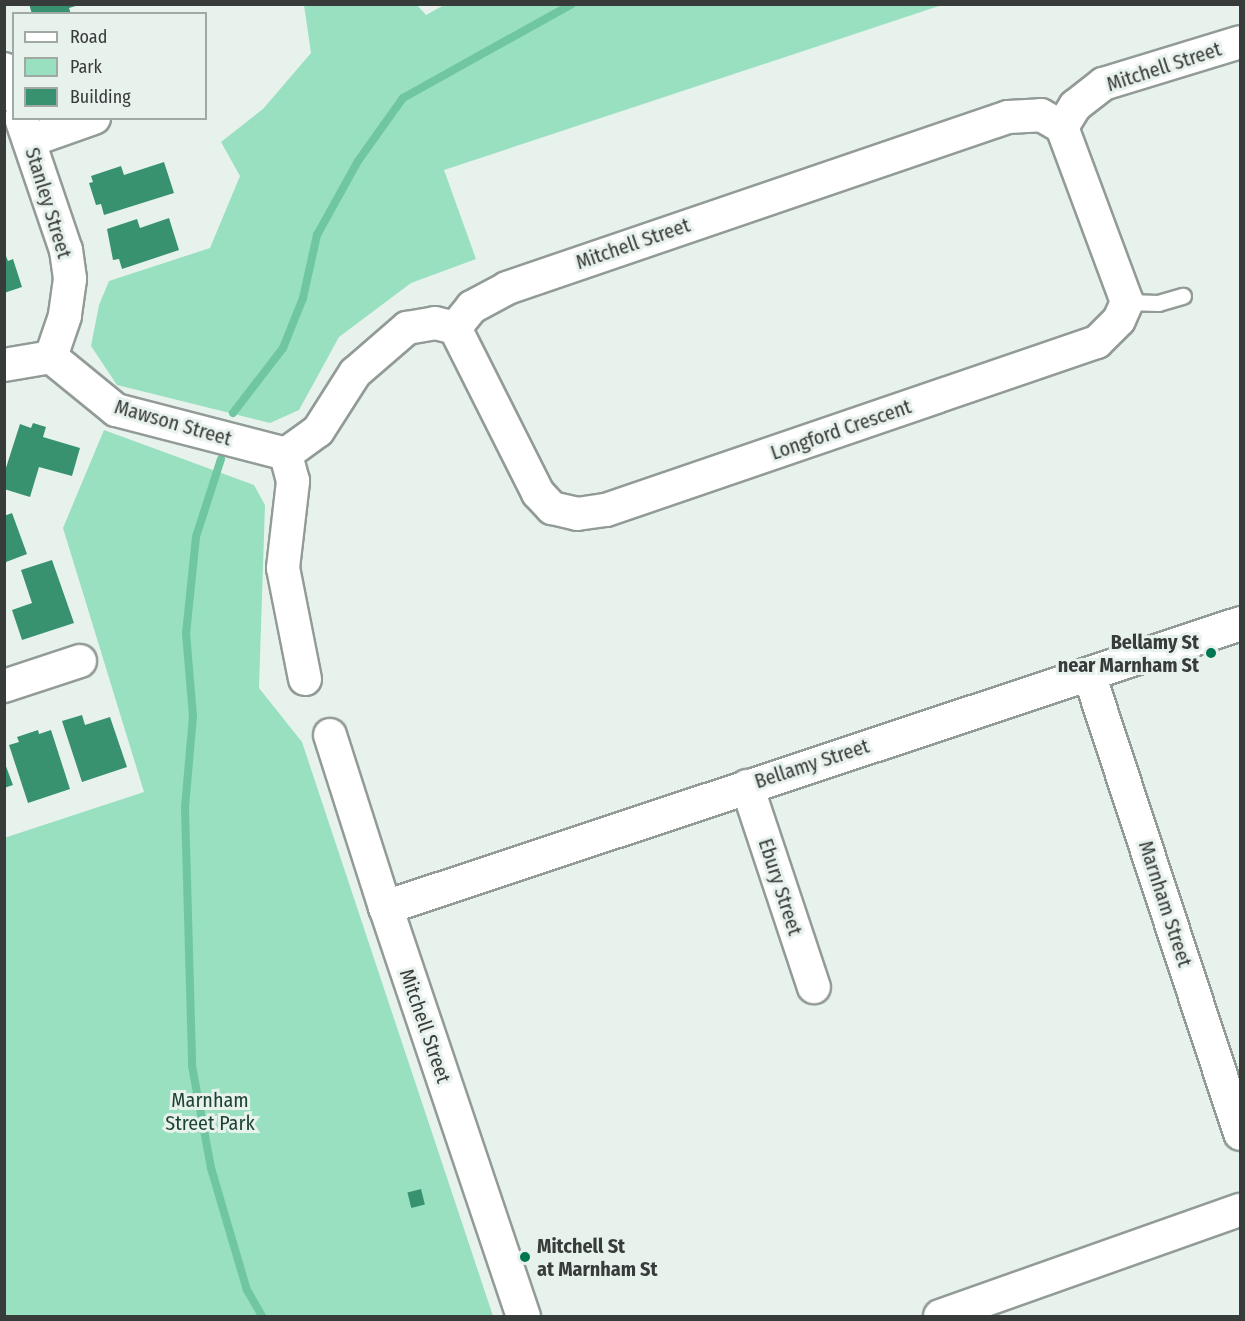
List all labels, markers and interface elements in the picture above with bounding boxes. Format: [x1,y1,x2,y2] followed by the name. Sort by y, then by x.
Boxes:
[12,12,207,120] legend
[70,26,107,48] text: Road
[1104,37,1224,97] street label: Mitchell Street
[70,56,102,78] text: Park
[70,86,131,108] text: Building
[20,145,76,261] street label: Stanley Street
[573,213,693,275] street label: Mitchell Street
[112,395,234,451] street label: Mawson Street
[768,395,914,465] street label: Longford Crescent
[1058,630,1199,677] place label: Bellamy St near Marnham St
[1204,646,1218,660] marker: Bellamy St near Marnham St
[752,734,872,794] street label: Bellamy Street
[753,836,807,938] street label: Ebury Street
[1133,838,1197,970] street label: Marnham Street
[394,966,456,1086] street label: Mitchell Street
[165,1088,255,1135] park label: Marnham Street Park
[537,1234,658,1281] place label: Mitchell St at Marnham St
[518,1250,532,1264] marker: Mitchell St at Marnham St

